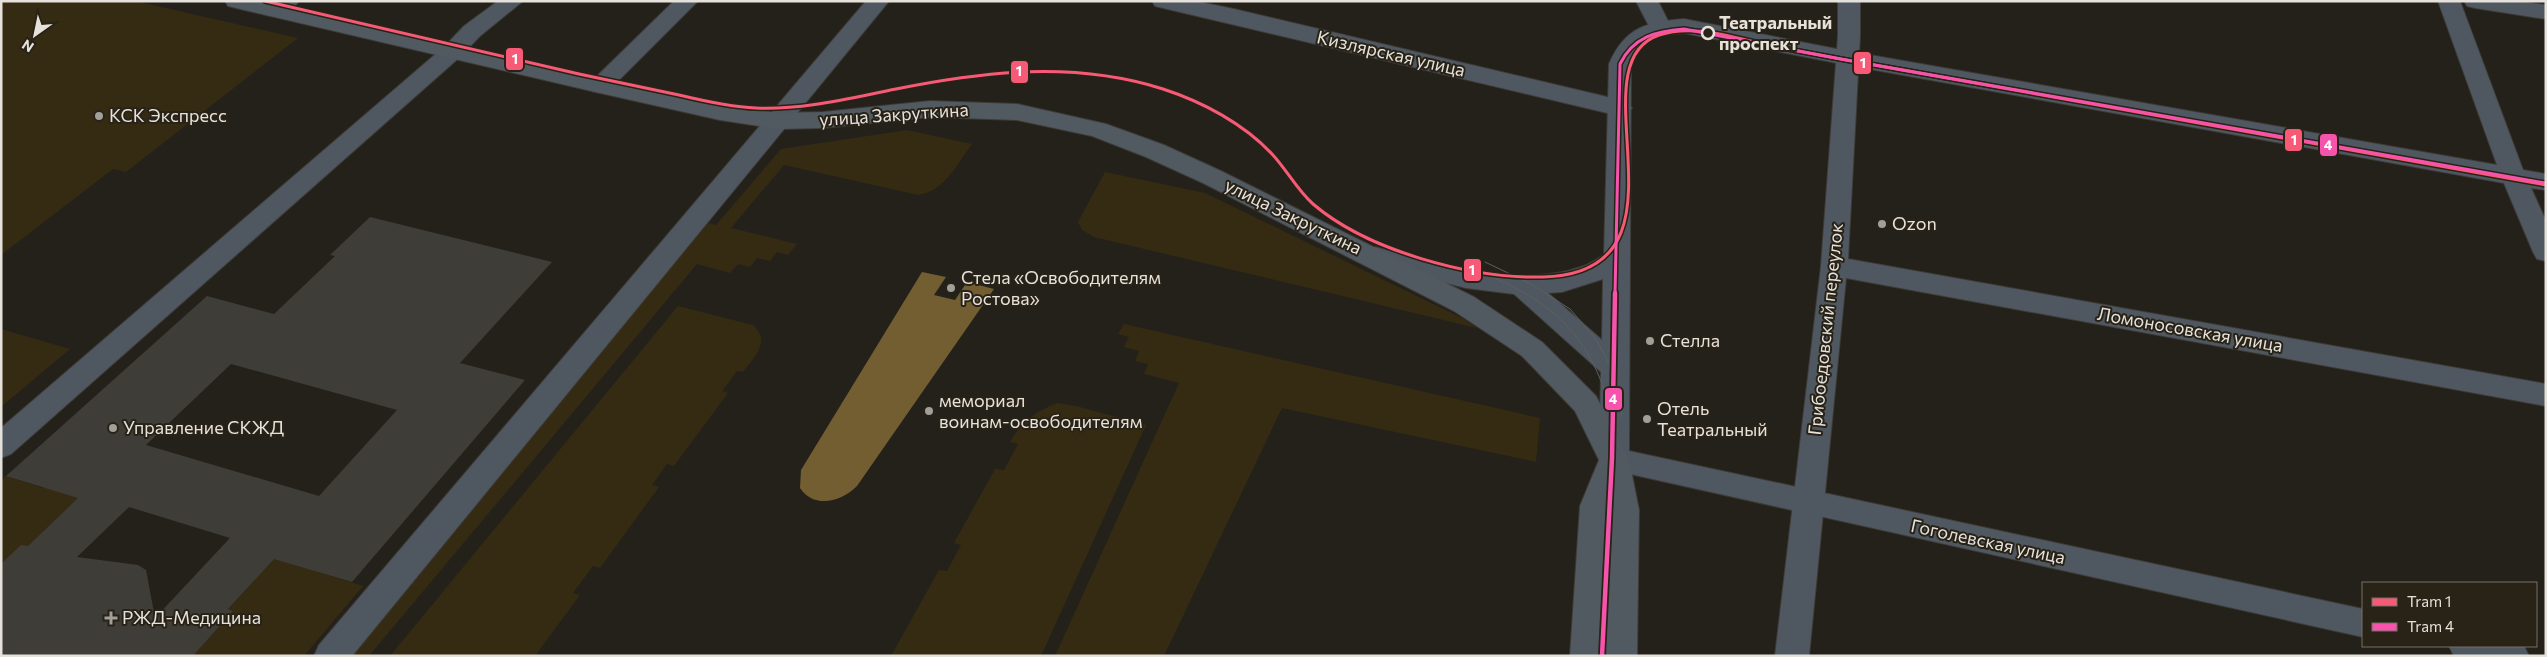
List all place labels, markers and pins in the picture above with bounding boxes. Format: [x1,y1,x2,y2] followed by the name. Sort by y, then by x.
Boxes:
[1719,11,1832,54] place label: Театральный проспект
[1701,26,1715,40] marker: Театральный проспект
[109,104,227,126] place label: КСК Экспресс
[93,110,105,122] marker: КСК Экспресс
[1892,212,1937,234] place label: Ozon
[1876,218,1888,230] marker: Ozon
[961,266,1161,309] place label: Стела «Освободителям Ростова»
[945,282,957,294] marker: Стела «Освободителям Ростова»
[1660,329,1720,351] place label: Стелла
[1644,335,1656,347] marker: Стелла
[939,389,1143,432] place label: мемориал воинам-освободителям
[1657,397,1768,440] place label: Отель Театральный
[923,405,935,417] marker: мемориал воинам-освободителям
[1641,413,1653,425] marker: Отель Театральный
[123,416,284,438] place label: Управление СКЖД
[107,422,119,434] marker: Управление СКЖД
[122,606,261,628] place label: РЖД-Медицина
[104,611,118,625] marker: РЖД-Медицина

